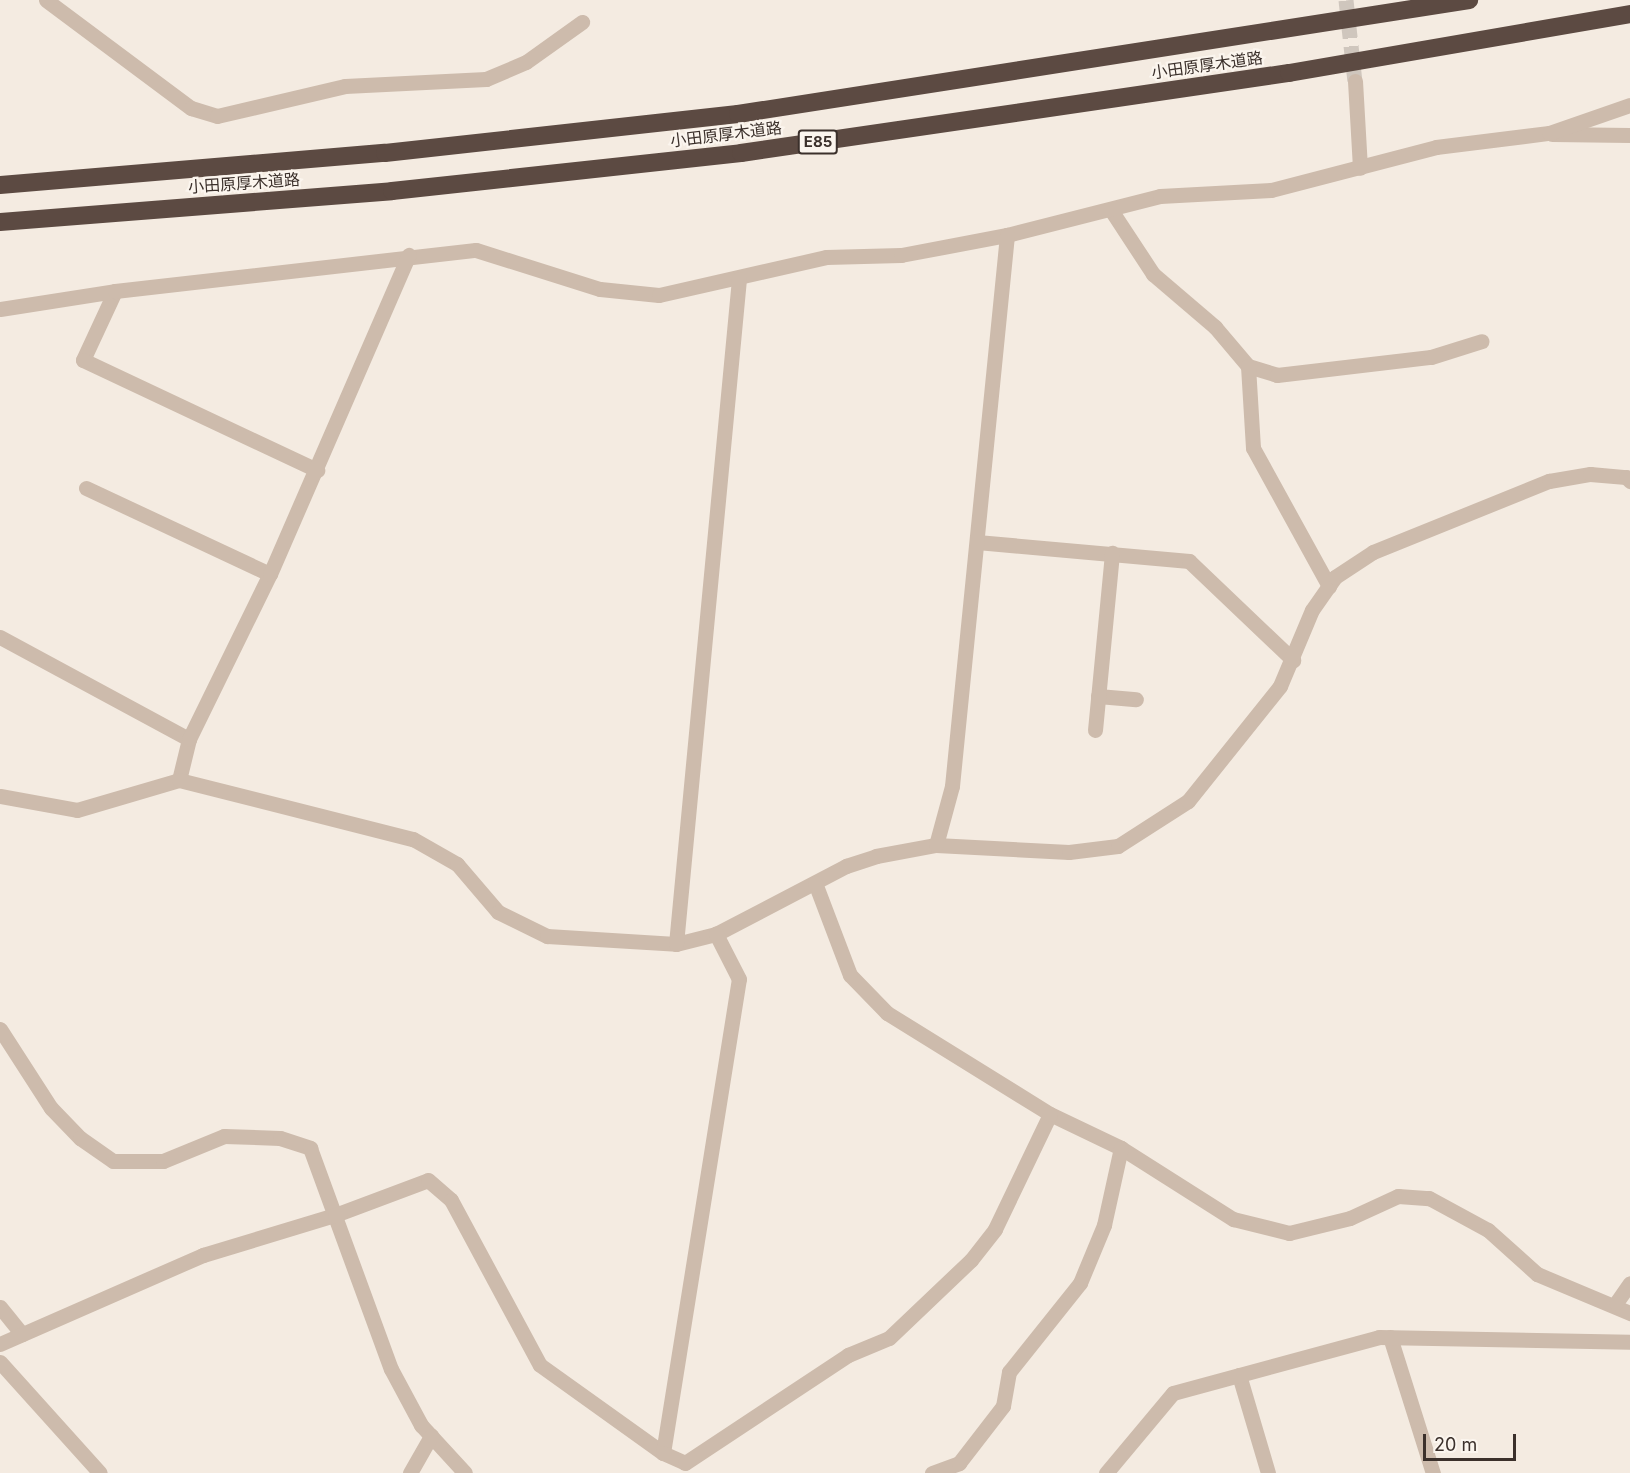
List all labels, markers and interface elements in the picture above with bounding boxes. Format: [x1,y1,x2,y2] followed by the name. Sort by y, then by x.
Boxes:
[1150,48,1264,82] street label: 小田原厚木道路
[669,118,783,150] street label: 小田原厚木道路
[797,130,839,154] road number: E85
[187,170,301,196] street label: 小田原厚木道路
[1426,1422,1519,1460] scale bar
[1434,1434,1477,1455] text: 20 m

